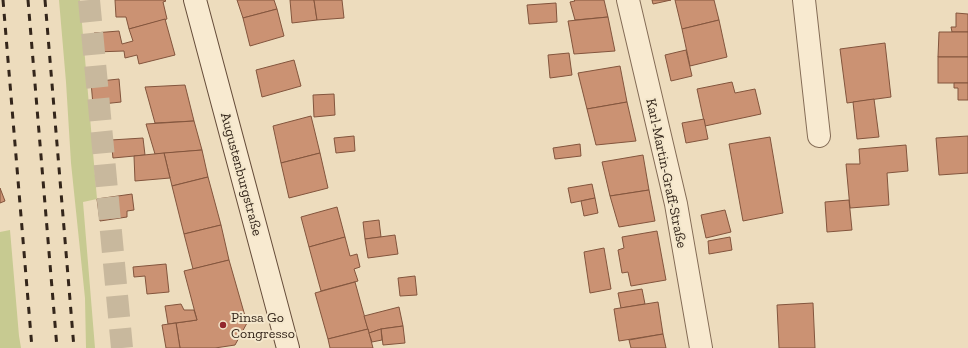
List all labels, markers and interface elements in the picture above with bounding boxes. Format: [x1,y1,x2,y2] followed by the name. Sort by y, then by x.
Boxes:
[642,97,691,250] street label: Karl-Martin-Graff-Straße
[217,111,266,238] street label: Augustenburgstraße
[231,309,295,342] place label: Pinsa Go Congresso
[218,320,228,330] marker: Pinsa Go Congresso

